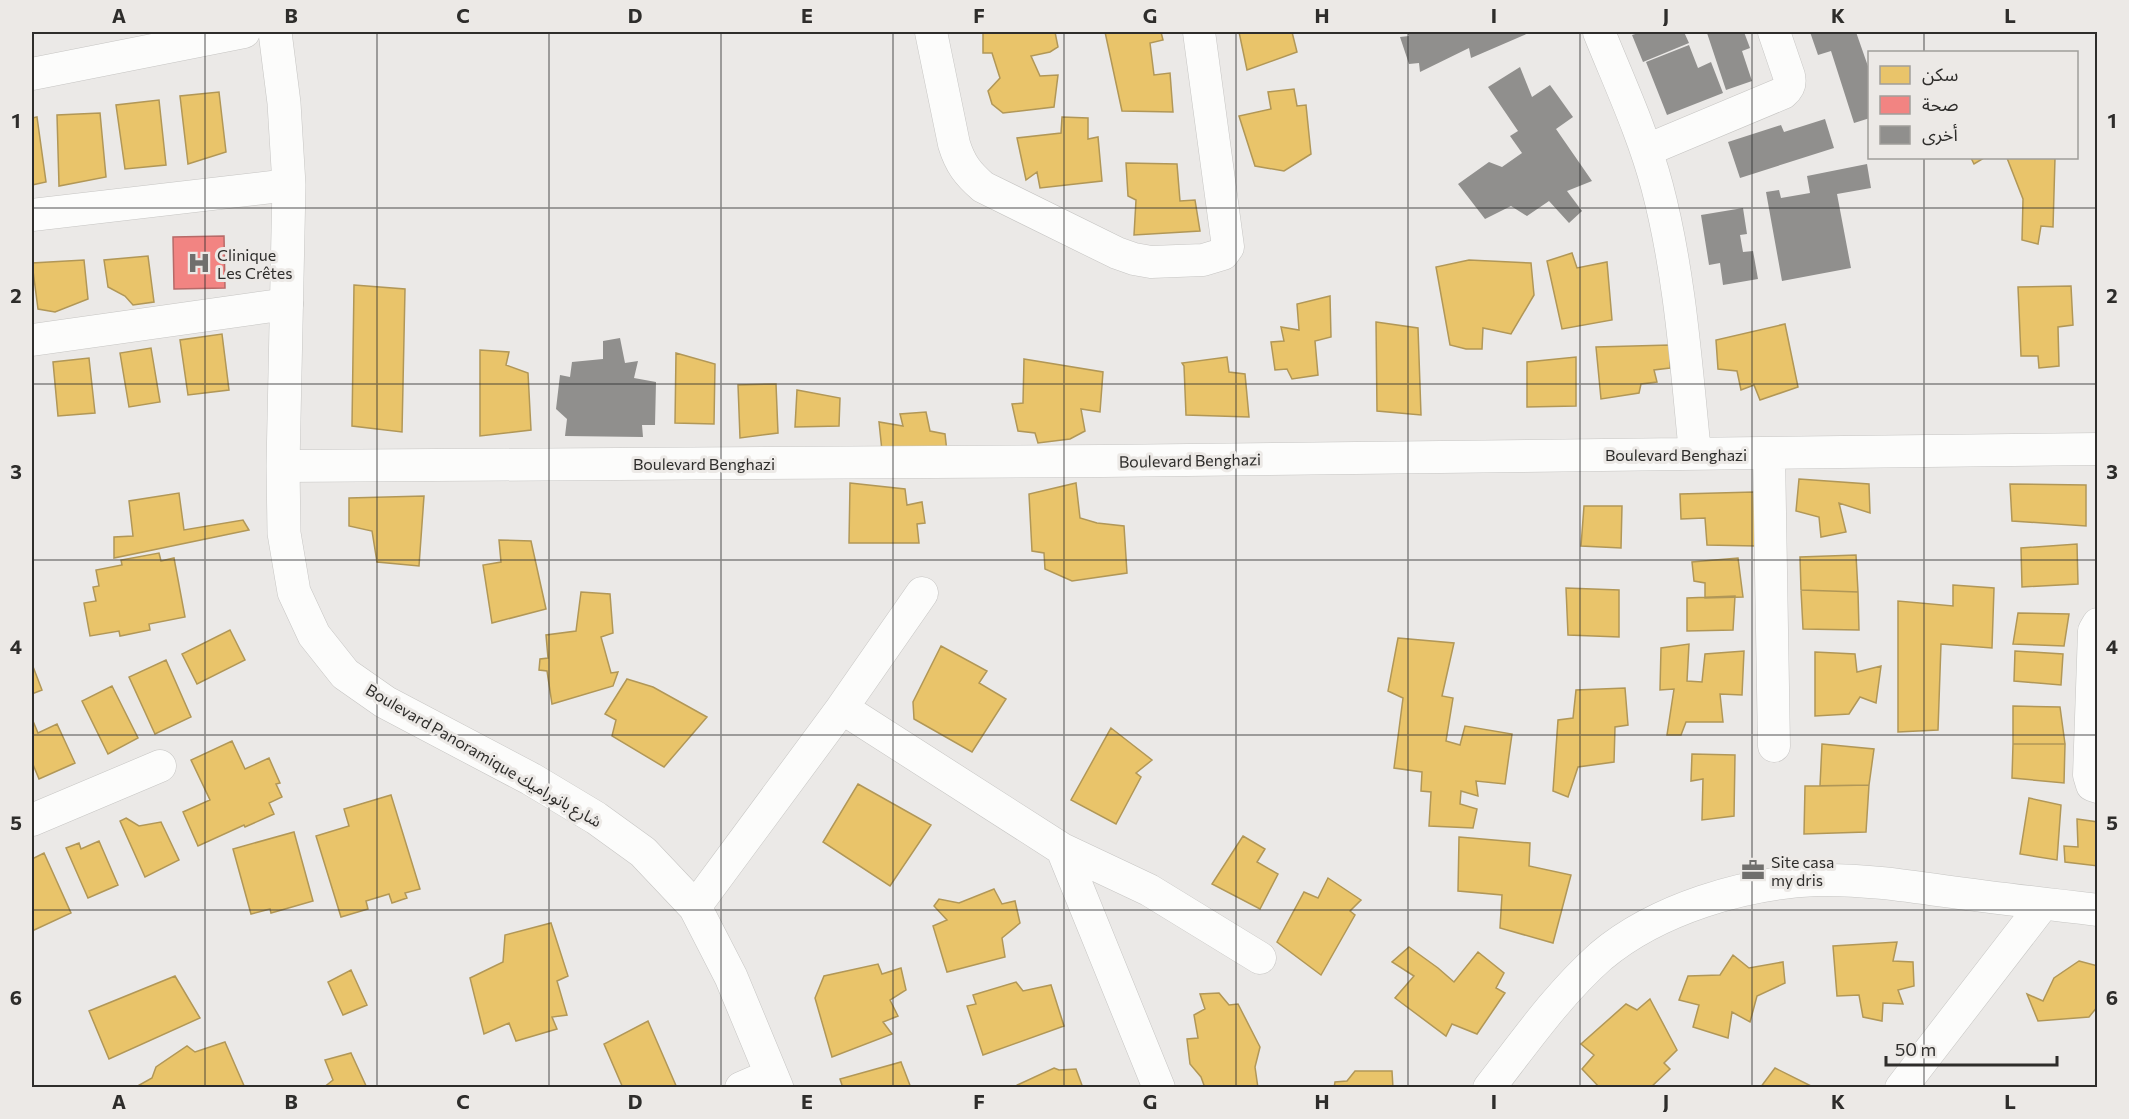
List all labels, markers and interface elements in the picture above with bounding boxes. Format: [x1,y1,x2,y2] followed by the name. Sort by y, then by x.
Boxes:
[112,3,126,27] text: A
[284,3,298,27] text: B
[456,3,470,27] text: C
[628,3,642,27] text: D
[801,3,813,27] text: E
[973,3,985,27] text: F
[1143,3,1157,27] text: G
[1315,3,1330,27] text: H
[1491,3,1497,27] text: I
[1663,3,1669,27] text: J
[1831,3,1845,27] text: K
[2004,3,2016,27] text: L
[1868,51,2078,159] legend
[1922,63,1958,86] text: سكن
[1922,93,1958,115] text: صحة
[11,108,21,132] text: 1
[2107,108,2117,132] text: 1
[1922,123,1958,146] text: أخرى
[217,245,293,282] place label: Clinique Les Crêtes
[186,250,212,276] hospital icon: Clinique Les Crêtes
[10,283,22,307] text: 2
[2106,283,2118,307] text: 2
[1605,445,1747,464] street label: Boulevard Benghazi
[1119,449,1261,471] street label: Boulevard Benghazi
[633,454,775,473] street label: Boulevard Benghazi
[10,459,22,483] text: 3
[2106,459,2118,483] text: 3
[10,634,22,658] text: 4
[2106,634,2118,658] text: 4
[361,680,605,834] street label: Boulevard Panoramique شارع بانوراميك
[10,810,22,834] text: 5
[2106,810,2118,834] text: 5
[1771,852,1834,889] place label: Site casa my dris
[1740,857,1766,883] office icon: Site casa my dris
[10,985,22,1009] text: 6
[2106,985,2118,1009] text: 6
[1886,1029,2057,1067] scale bar
[1895,1038,1936,1060] text: 50 m
[112,1089,126,1113] text: A
[284,1089,298,1113] text: B
[456,1089,470,1113] text: C
[628,1089,642,1113] text: D
[801,1089,813,1113] text: E
[973,1089,985,1113] text: F
[1143,1089,1157,1113] text: G
[1315,1089,1330,1113] text: H
[1491,1089,1497,1113] text: I
[1663,1089,1669,1113] text: J
[1831,1089,1845,1113] text: K
[2004,1089,2016,1113] text: L

